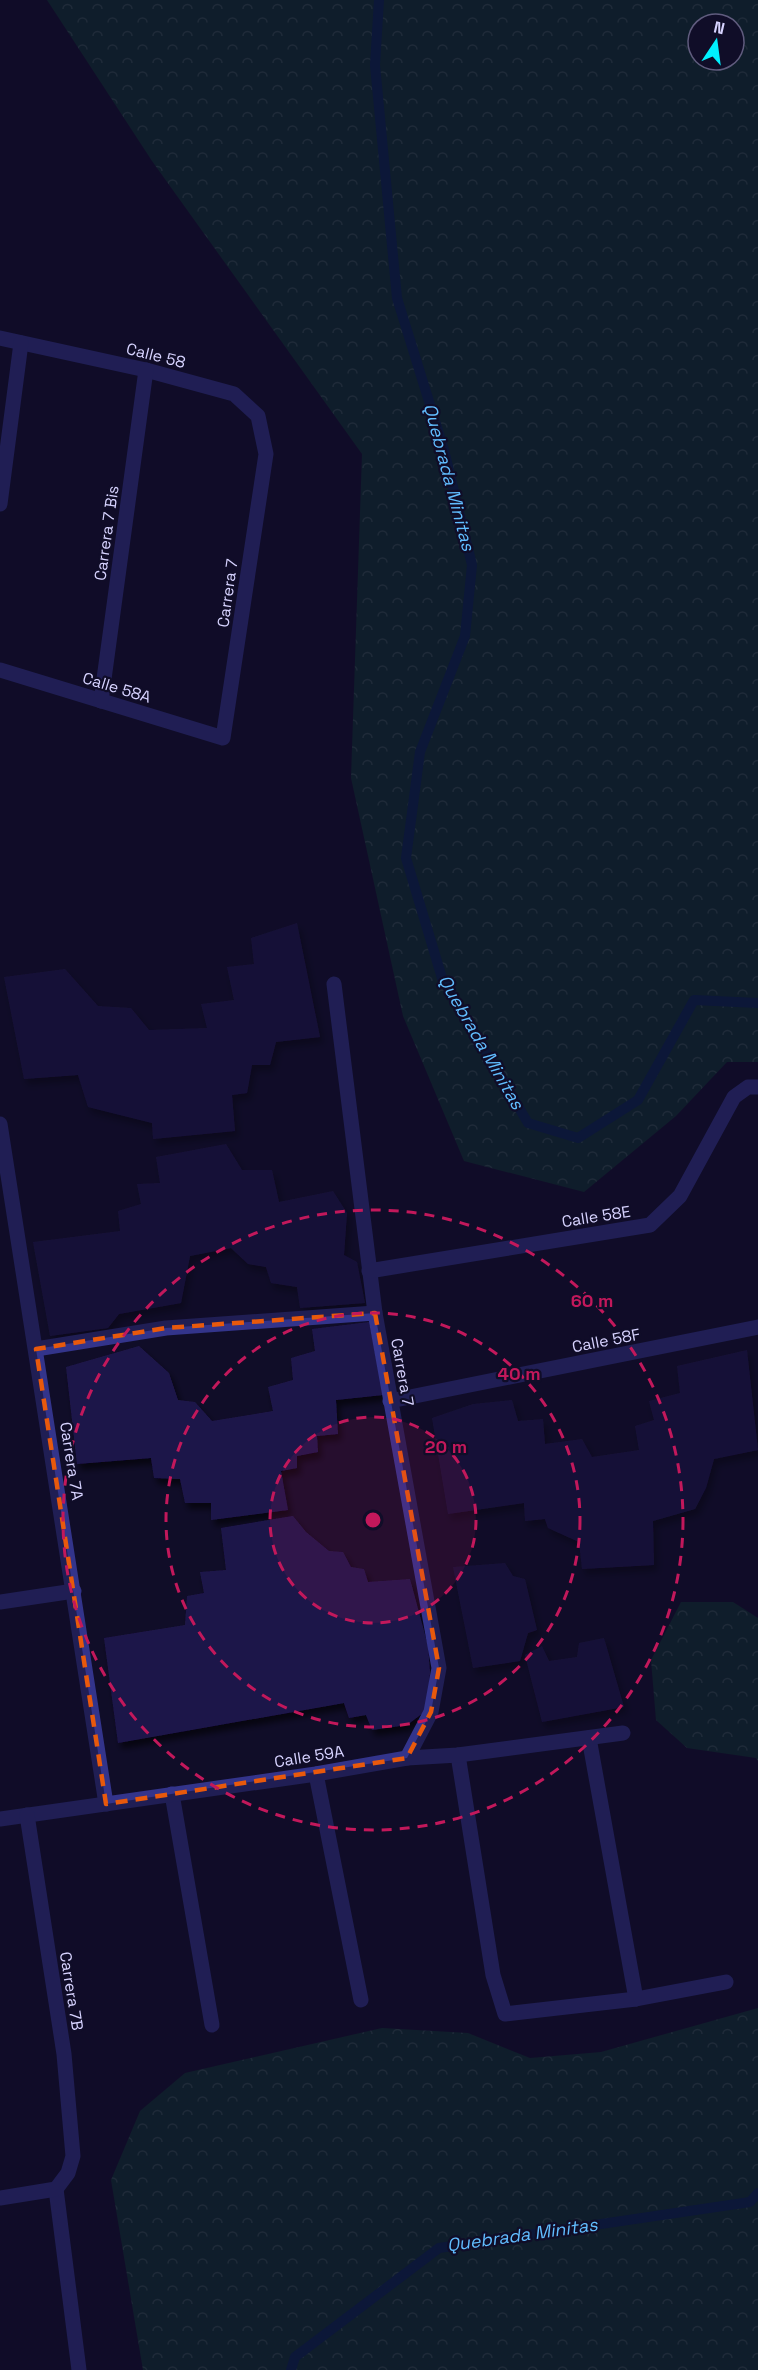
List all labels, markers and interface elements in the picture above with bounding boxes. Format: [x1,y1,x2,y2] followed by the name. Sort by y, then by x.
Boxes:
[686,12,746,72] north arrow
[712,16,727,39] text: N
[124,338,188,373] street label: Calle 58
[419,401,480,554] water label: Quebrada Minitas
[89,484,124,582] street label: Carrera 7 Bis
[212,558,243,629] street label: Carrera 7
[80,667,154,708] street label: Calle 58A
[434,970,530,1114] water label: Quebrada Minitas
[560,1201,632,1232] street label: Calle 58E
[571,1289,613,1312] text: 60 m
[570,1324,642,1357] street label: Calle 58F
[386,1336,419,1408] street label: Carrera 7
[497,1362,541,1385] text: 40 m
[55,1420,88,1502] street label: Carrera 7A
[425,1435,467,1458] text: 20 m
[363,1510,383,1530] centre of rings
[273,1741,345,1772] street label: Calle 59A
[55,1950,88,2032] street label: Carrera 7B
[445,2212,599,2256] water label: Quebrada Minitas

